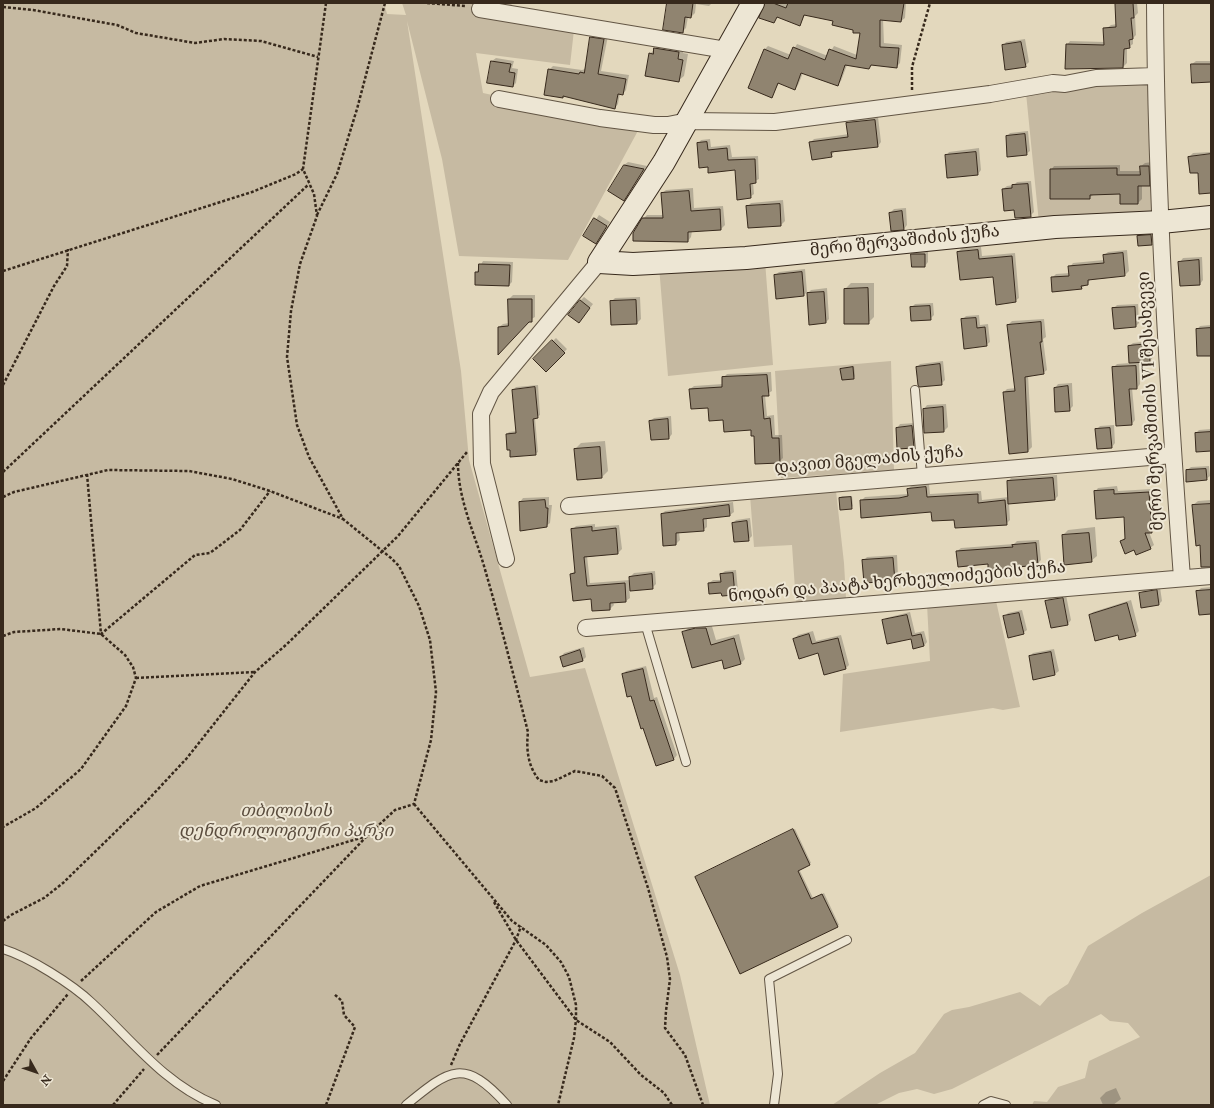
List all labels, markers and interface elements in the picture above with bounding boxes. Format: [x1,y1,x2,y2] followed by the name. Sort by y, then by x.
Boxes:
[809,222,1001,262] street label: მერი შერვაშიძის ქუჩა
[1135,271,1169,531] street label: მერი შერვაშიძის VI შესახვევი
[774,443,964,479] street label: დავით მგელაძის ქუჩა
[727,558,1067,608] street label: ნოდარ და პაატა ხერხეულიძეების ქუჩა
[179,802,393,842] park label: თბილისის დენდროლოგიური პარკი
[16,1052,56,1092] north arrow
[37,1072,54,1088] text: N

